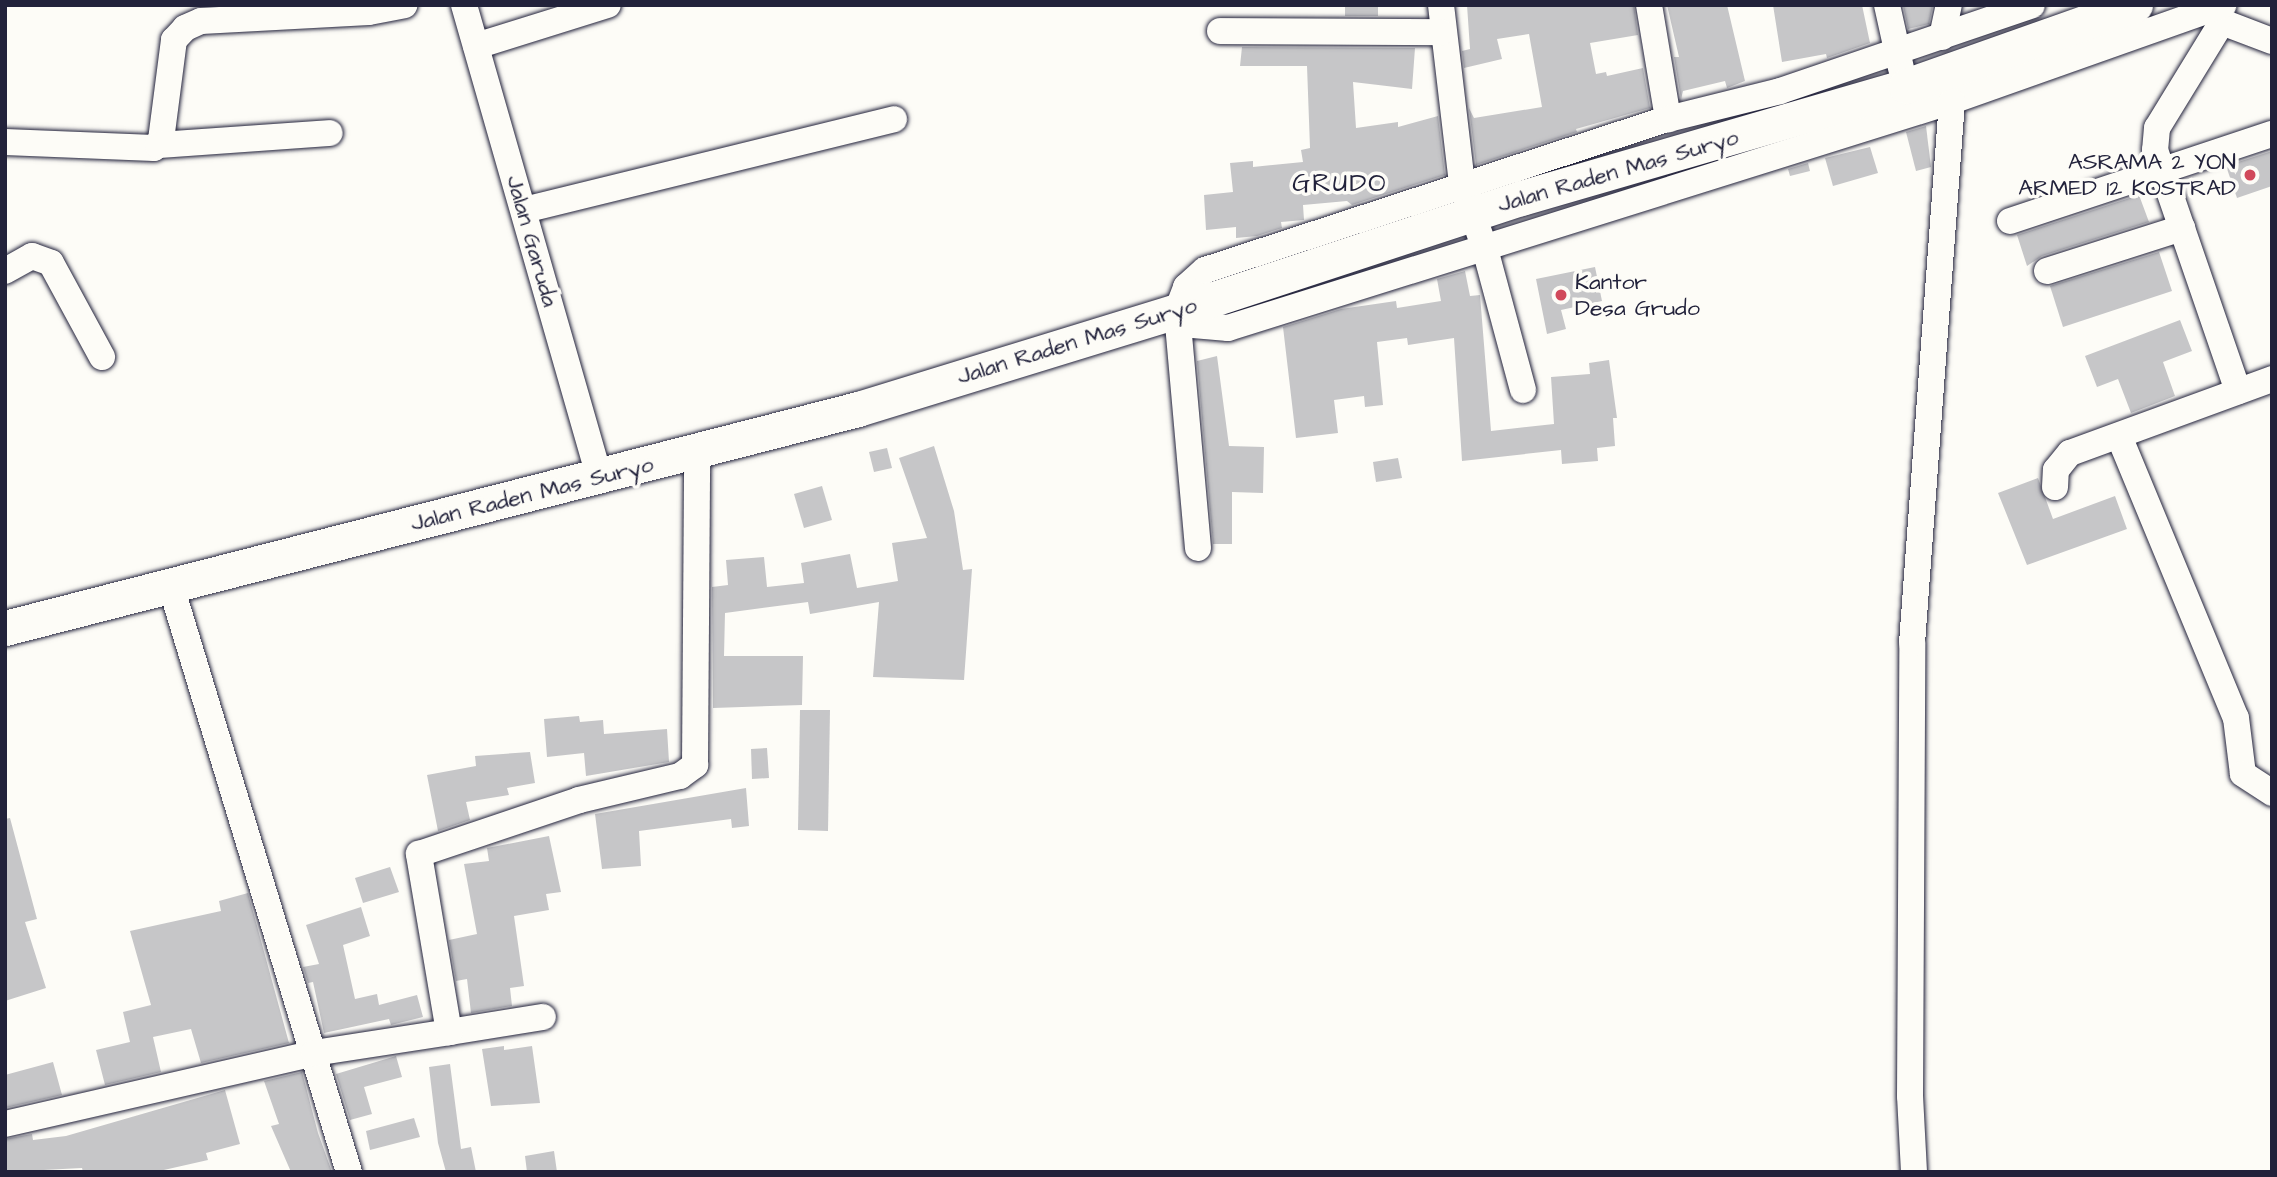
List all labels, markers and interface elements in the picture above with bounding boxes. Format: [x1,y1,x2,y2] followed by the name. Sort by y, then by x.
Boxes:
[1494,123,1742,219] street label: Jalan Raden Mas Suryo
[2018,148,2236,202] place label: ASRAMA 2 YON ARMED 12 KOSTRAD
[2242,167,2258,183] marker: ASRAMA 2 YON ARMED 12 KOSTRAD
[1293,168,1387,200] district label: GRUDO
[500,172,564,310] street label: Jalan Garuda
[1575,268,1700,322] place label: Kantor Desa Grudo
[1553,287,1569,303] marker: Kantor Desa Grudo
[954,291,1200,391] street label: Jalan Raden Mas Suryo
[408,450,656,538] street label: Jalan Raden Mas Suryo

